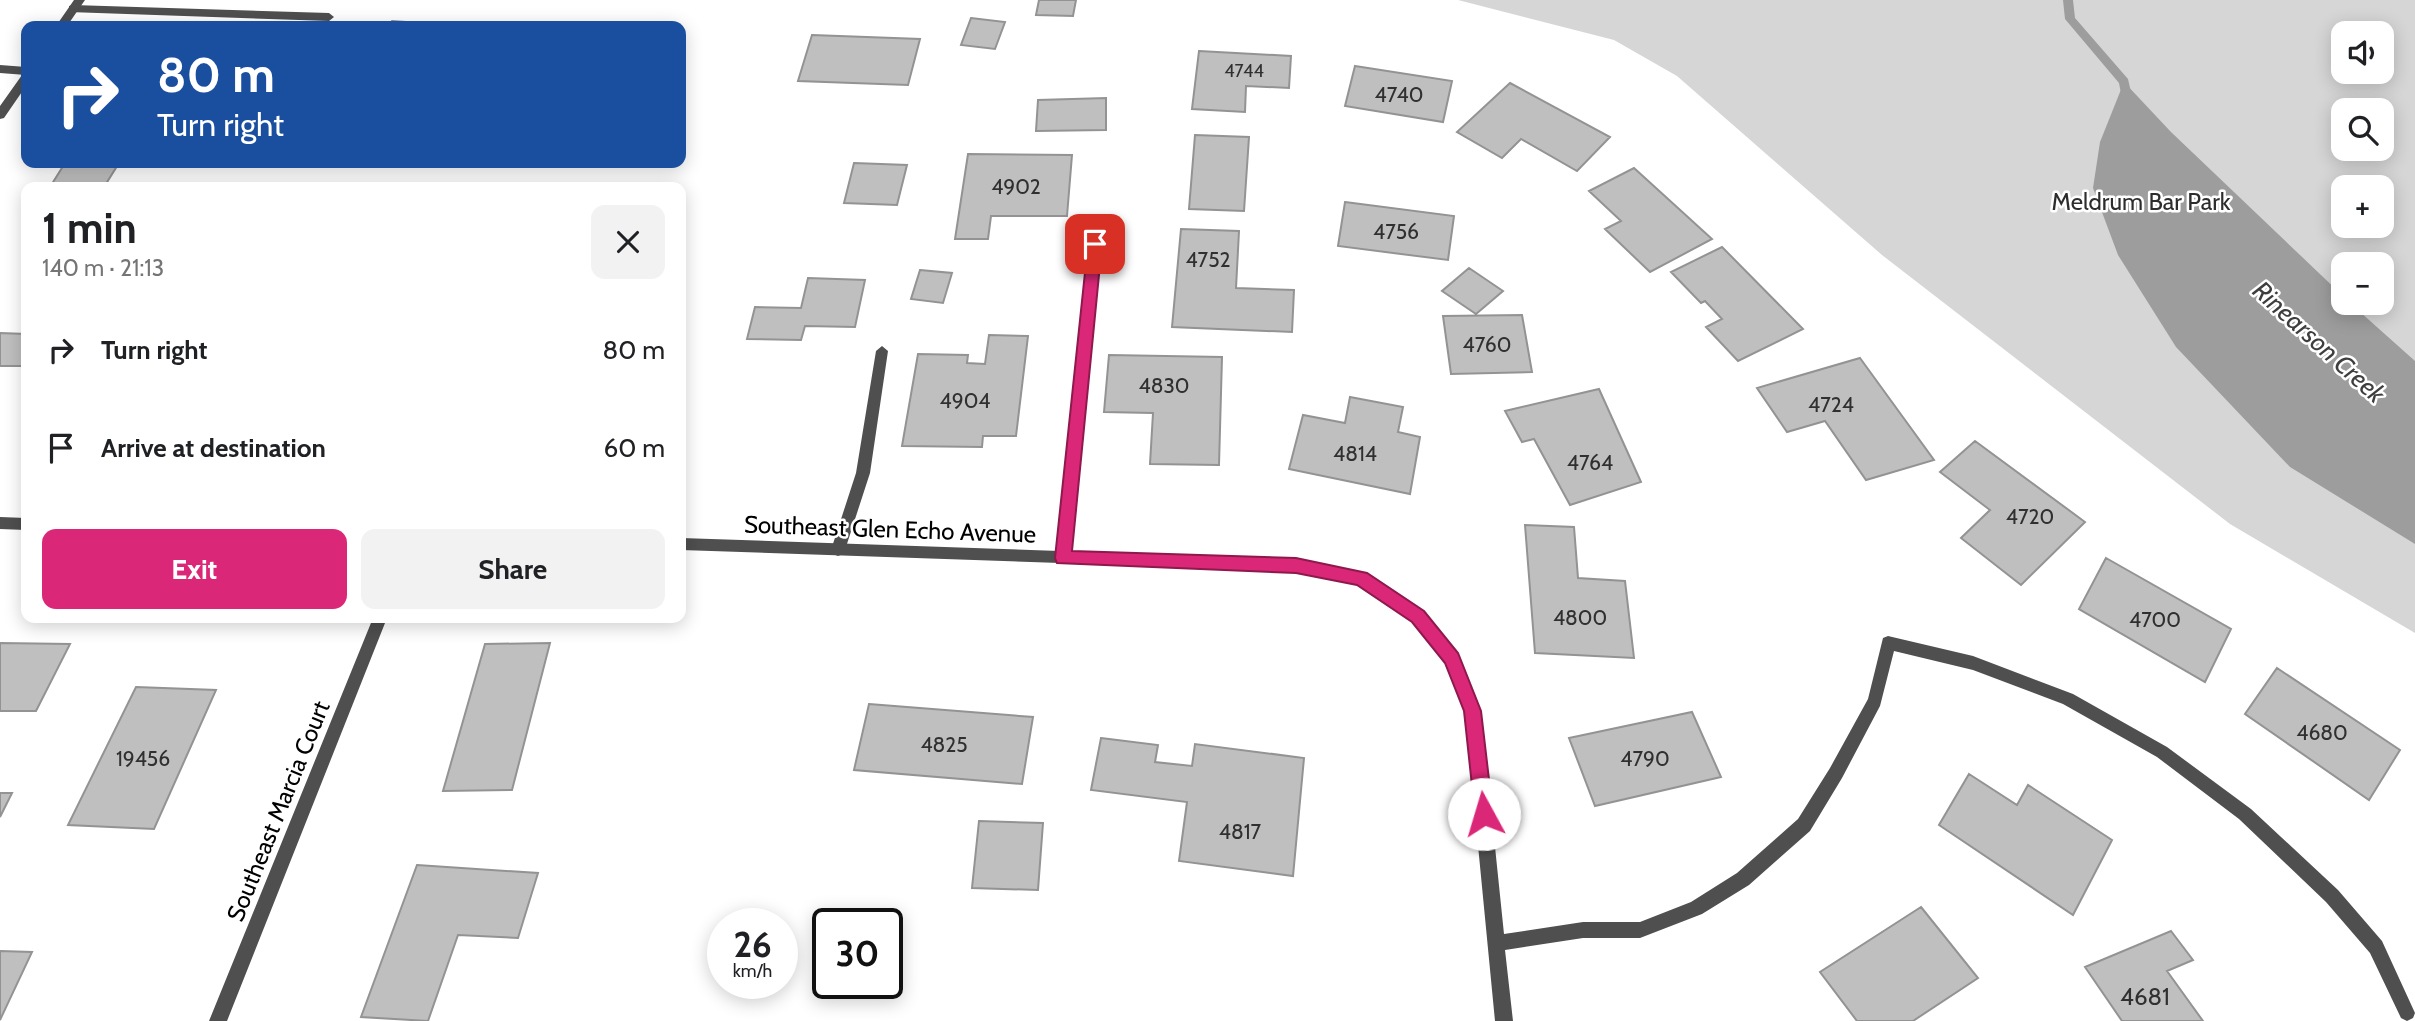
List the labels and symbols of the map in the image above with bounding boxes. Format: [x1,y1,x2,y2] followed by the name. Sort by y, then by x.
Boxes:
[1224,60,1264,82] house number: 4744
[1375,82,1423,107] house number: 4740
[991,174,1041,199] house number: 4902
[2051,187,2231,216] park label: Meldrum Bar Park
[1065,214,1125,274] pin
[1373,219,1419,244] house number: 4756
[1185,247,1231,272] house number: 4752
[2246,274,2392,410] water label: Rinearson Creek
[1463,332,1511,357] house number: 4760
[1139,373,1189,398] house number: 4830
[940,388,990,413] house number: 4904
[1808,392,1854,417] house number: 4724
[1333,441,1377,466] house number: 4814
[1567,450,1613,475] house number: 4764
[2006,504,2054,529] house number: 4720
[743,509,1037,549] street label: Southeast Glen Echo Avenue
[1553,605,1607,630] house number: 4800
[2129,607,2181,632] house number: 4700
[221,697,335,925] street label: Southeast Marcia Court
[2296,720,2348,745] house number: 4680
[920,732,968,757] house number: 4825
[116,746,170,771] house number: 19456
[1620,746,1670,771] house number: 4790
[1447,777,1521,851] position arrow
[1219,819,1262,844] house number: 4817
[812,908,903,999] speed limit sign: 30
[2120,982,2170,1011] house number: 4681

